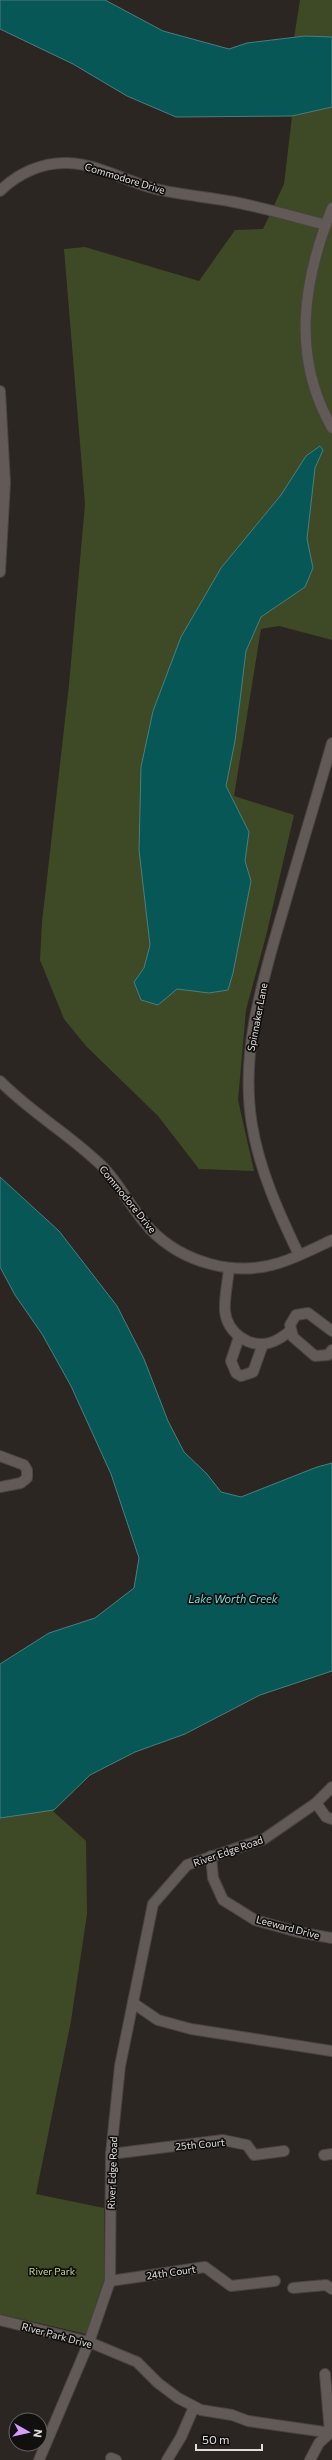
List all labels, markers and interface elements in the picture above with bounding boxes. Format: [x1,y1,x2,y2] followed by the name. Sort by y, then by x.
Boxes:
[83,160,167,196] street label: Commodore Drive
[244,982,270,1052] street label: Spinnaker Lane
[97,1163,159,1235] street label: Commodore Drive
[188,1592,279,1605] water label: Lake Worth Creek
[192,1833,265,1869] street label: River Edge Road
[255,1913,321,1941] street label: Leeward Drive
[105,2136,119,2210] street label: River Edge Road
[175,2136,225,2152] street label: 25th Court
[146,2263,196,2281] street label: 24th Court
[29,2265,76,2277] park label: River Park
[20,2320,94,2350] street label: River Park Drive
[8,2412,48,2452] north arrow
[196,2426,262,2452] scale bar
[31,2428,45,2438] text: N
[202,2432,230,2446] text: 50 m

